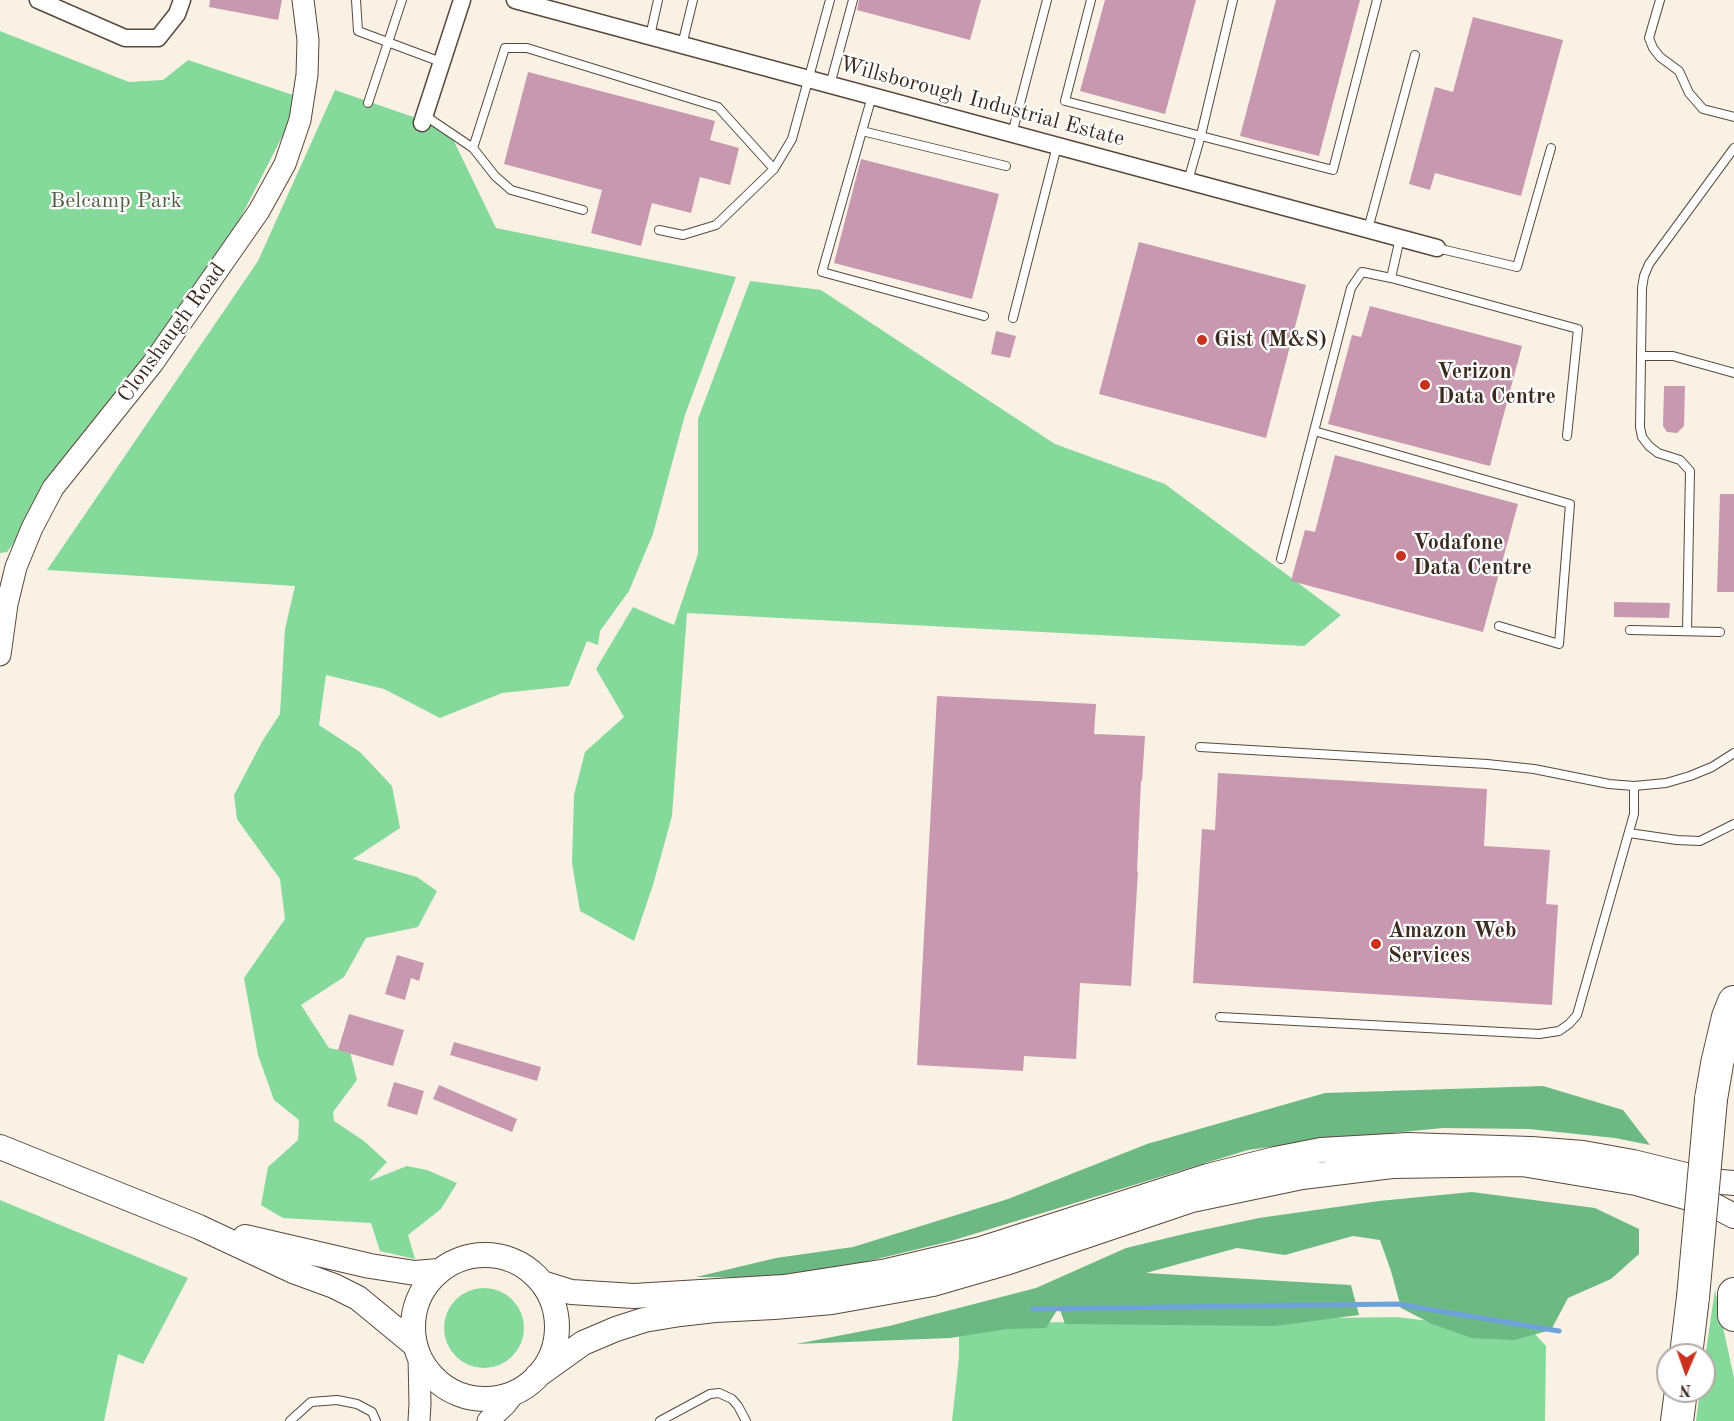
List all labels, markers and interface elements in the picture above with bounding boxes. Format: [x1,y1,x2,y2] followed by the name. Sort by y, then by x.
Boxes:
[837,51,1127,153] street label: Willsborough Industrial Estate
[50,188,182,214] park label: Belcamp Park
[112,258,232,408] street label: Clonshaugh Road
[1214,327,1327,353] place label: Gist (M&S)
[1195,333,1209,347] marker: Gist (M&S)
[1437,359,1556,410] place label: Verizon Data Centre
[1418,378,1432,392] marker: Verizon Data Centre
[1413,530,1532,582] place label: Vodafone Data Centre
[1394,549,1408,563] marker: Vodafone Data Centre
[1388,918,1517,969] place label: Amazon Web Services
[1369,937,1383,951] marker: Amazon Web Services
[1656,1343,1716,1403] north arrow
[1679,1381,1692,1397] text: N

